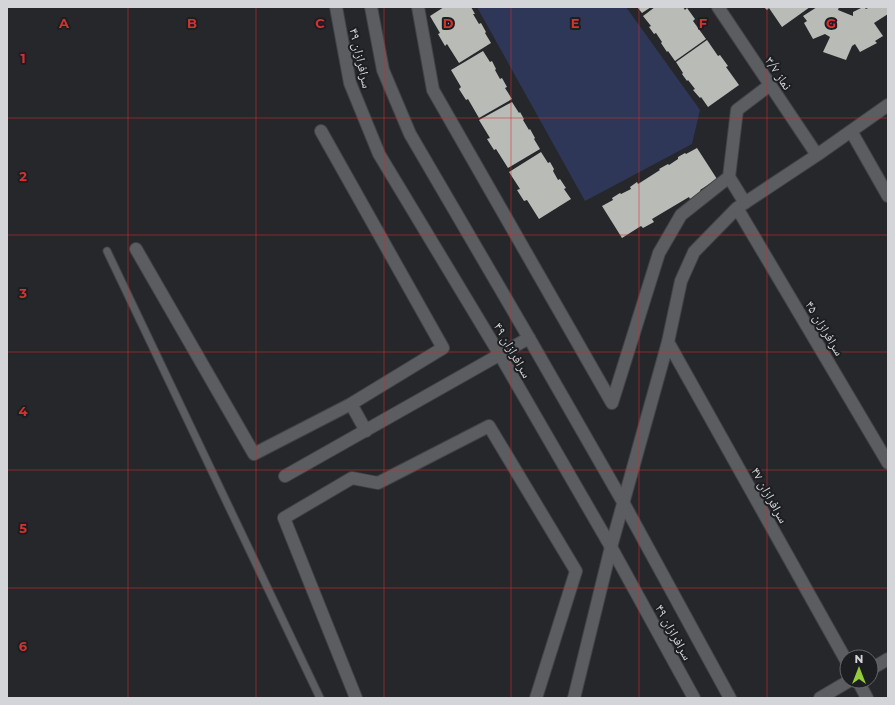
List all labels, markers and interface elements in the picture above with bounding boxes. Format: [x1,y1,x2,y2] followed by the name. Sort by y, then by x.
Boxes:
[58,15,70,31] text: A
[187,15,197,31] text: B
[315,15,325,31] text: C
[443,15,454,31] text: D
[571,15,580,31] text: E
[699,15,707,31] text: F
[826,15,836,31] text: G
[345,26,376,90] street label: سرافرازان ۴۹
[20,50,26,66] text: 1
[761,53,796,93] street label: نماز ۳/۷
[19,168,27,184] text: 2
[18,285,27,301] text: 3
[801,298,848,359] street label: سرافرازان ۴۵
[490,319,535,381] street label: سرافرازان ۴۹
[19,403,28,419] text: 4
[747,464,792,526] street label: سرافرازان ۴۷
[19,520,27,536] text: 5
[651,601,696,663] street label: سرافرازان ۴۹
[19,638,28,654] text: 6
[839,649,879,689] north arrow
[855,652,863,666] text: N

